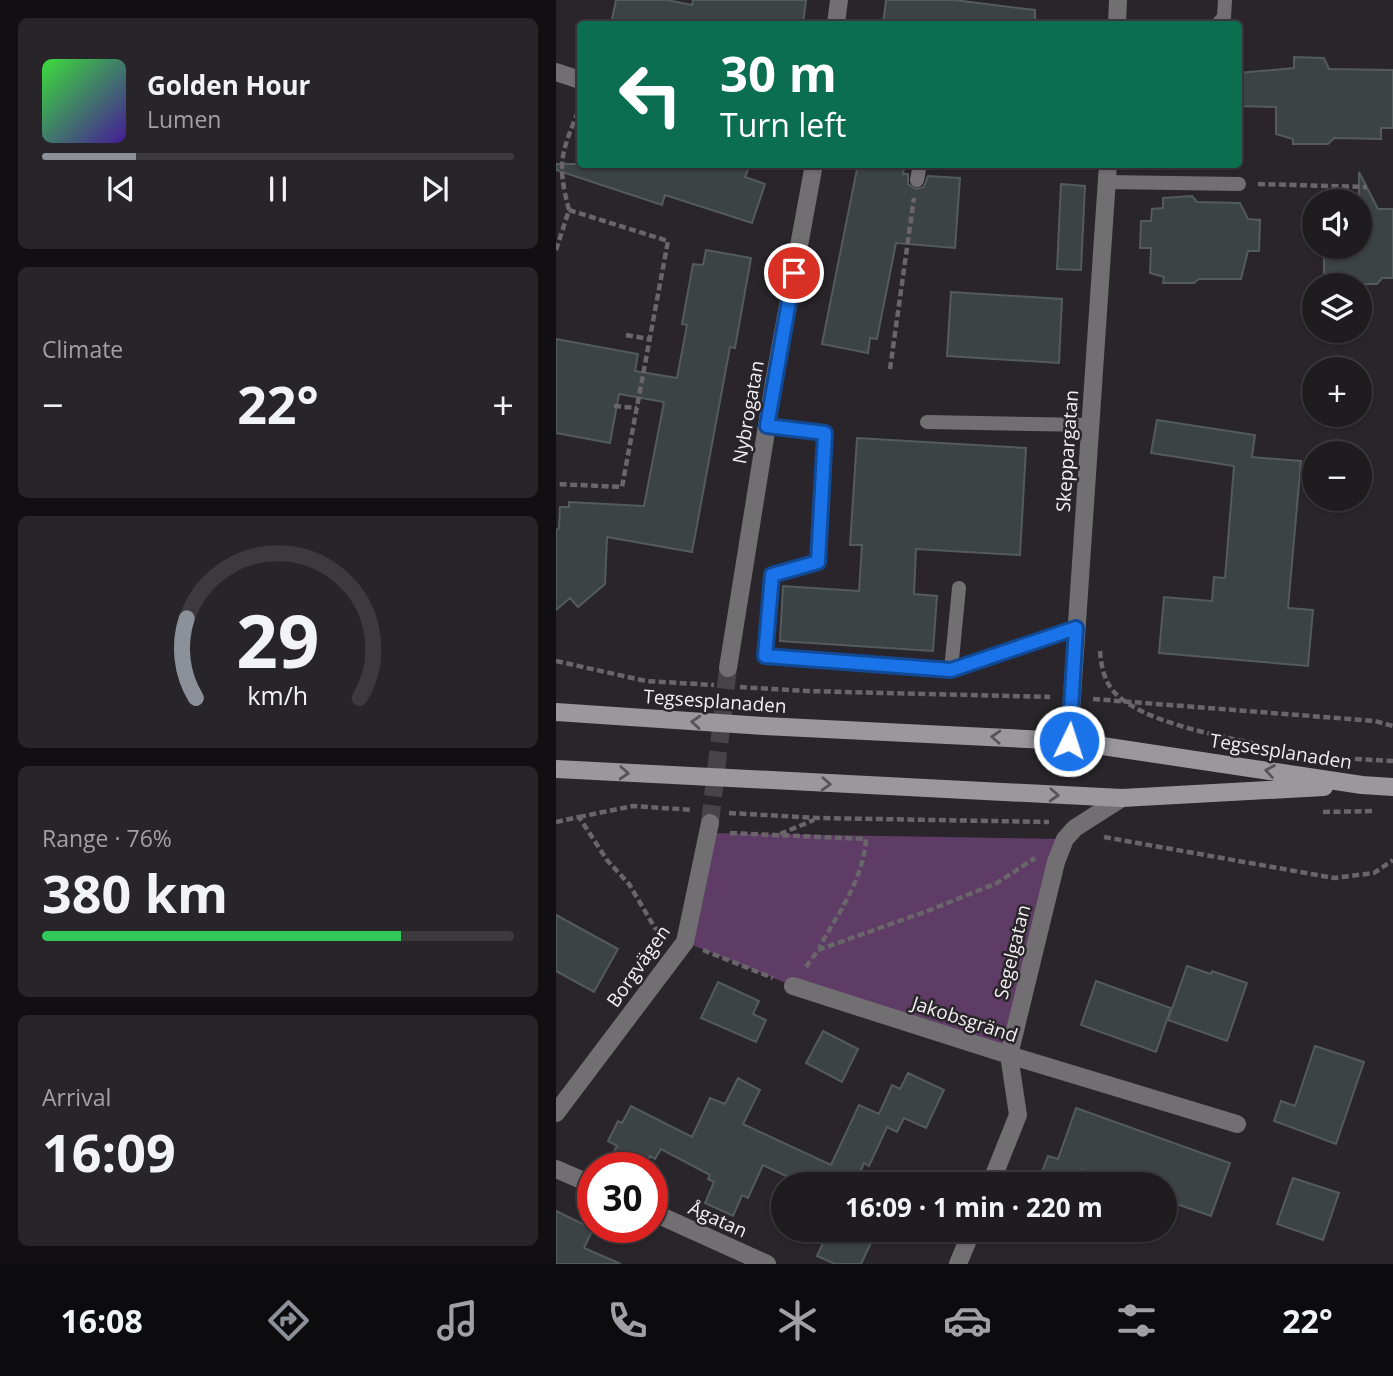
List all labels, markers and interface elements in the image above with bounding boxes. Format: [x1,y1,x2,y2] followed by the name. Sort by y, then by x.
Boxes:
[720,40,837,106] text: 30 m
[605,49,696,140] icon: left
[147,67,310,103] text: Golden Hour
[147,103,221,135] text: Lumen
[720,103,846,146] text: Turn left
[102,170,140,208] icon: previous
[259,170,297,208] icon: pause
[416,170,454,208] icon: next
[1302,189,1372,511] map controls
[1302,189,1372,259] button: sound
[764,243,824,303] pin
[775,254,813,292] icon: arrive
[1302,273,1372,343] button: layers
[42,333,123,365] text: Climate
[1302,357,1372,427] button: +
[726,358,770,466] street label: Nybrogatan
[237,368,319,439] text: 22°
[42,378,64,430] text: −
[492,378,514,430] text: +
[1050,389,1084,513] street label: Skeppargatan
[1302,441,1372,511] button: −
[236,590,320,689] text: 29
[248,678,308,712] text: km/h
[643,683,787,719] street label: Tegsesplanaden
[1032,704,1106,778] position arrow
[690,714,701,729] one-way arrow
[1208,727,1354,775] street label: Tegsesplanaden
[990,730,1001,745] one-way arrow
[1264,764,1276,779] one-way arrow
[619,766,630,781] one-way arrow
[821,776,832,791] one-way arrow
[1049,787,1060,802] one-way arrow
[42,822,172,854] text: Range · 76%
[42,857,228,928] text: 380 km
[988,902,1036,1002] street label: Segelgatan
[600,920,676,1012] street label: Borgvägen
[907,989,1021,1048] street label: Jakobsgränd
[42,1081,111,1113] text: Arrival
[42,1116,176,1187] text: 16:09
[577,1152,668,1243] speed limit sign: 30
[845,1189,1103,1225] text: 16:09 · 1 min · 220 m
[684,1195,752,1243] street label: Ågatan
[264,1296,313,1345] icon: directions
[433,1296,482,1345] icon: music
[603,1296,652,1345] icon: phone
[773,1296,822,1345] icon: climate
[943,1296,992,1345] icon: car
[1112,1296,1161,1345] icon: filters
[60,1299,143,1342] text: 16:08
[1282,1299,1333,1342] text: 22°

